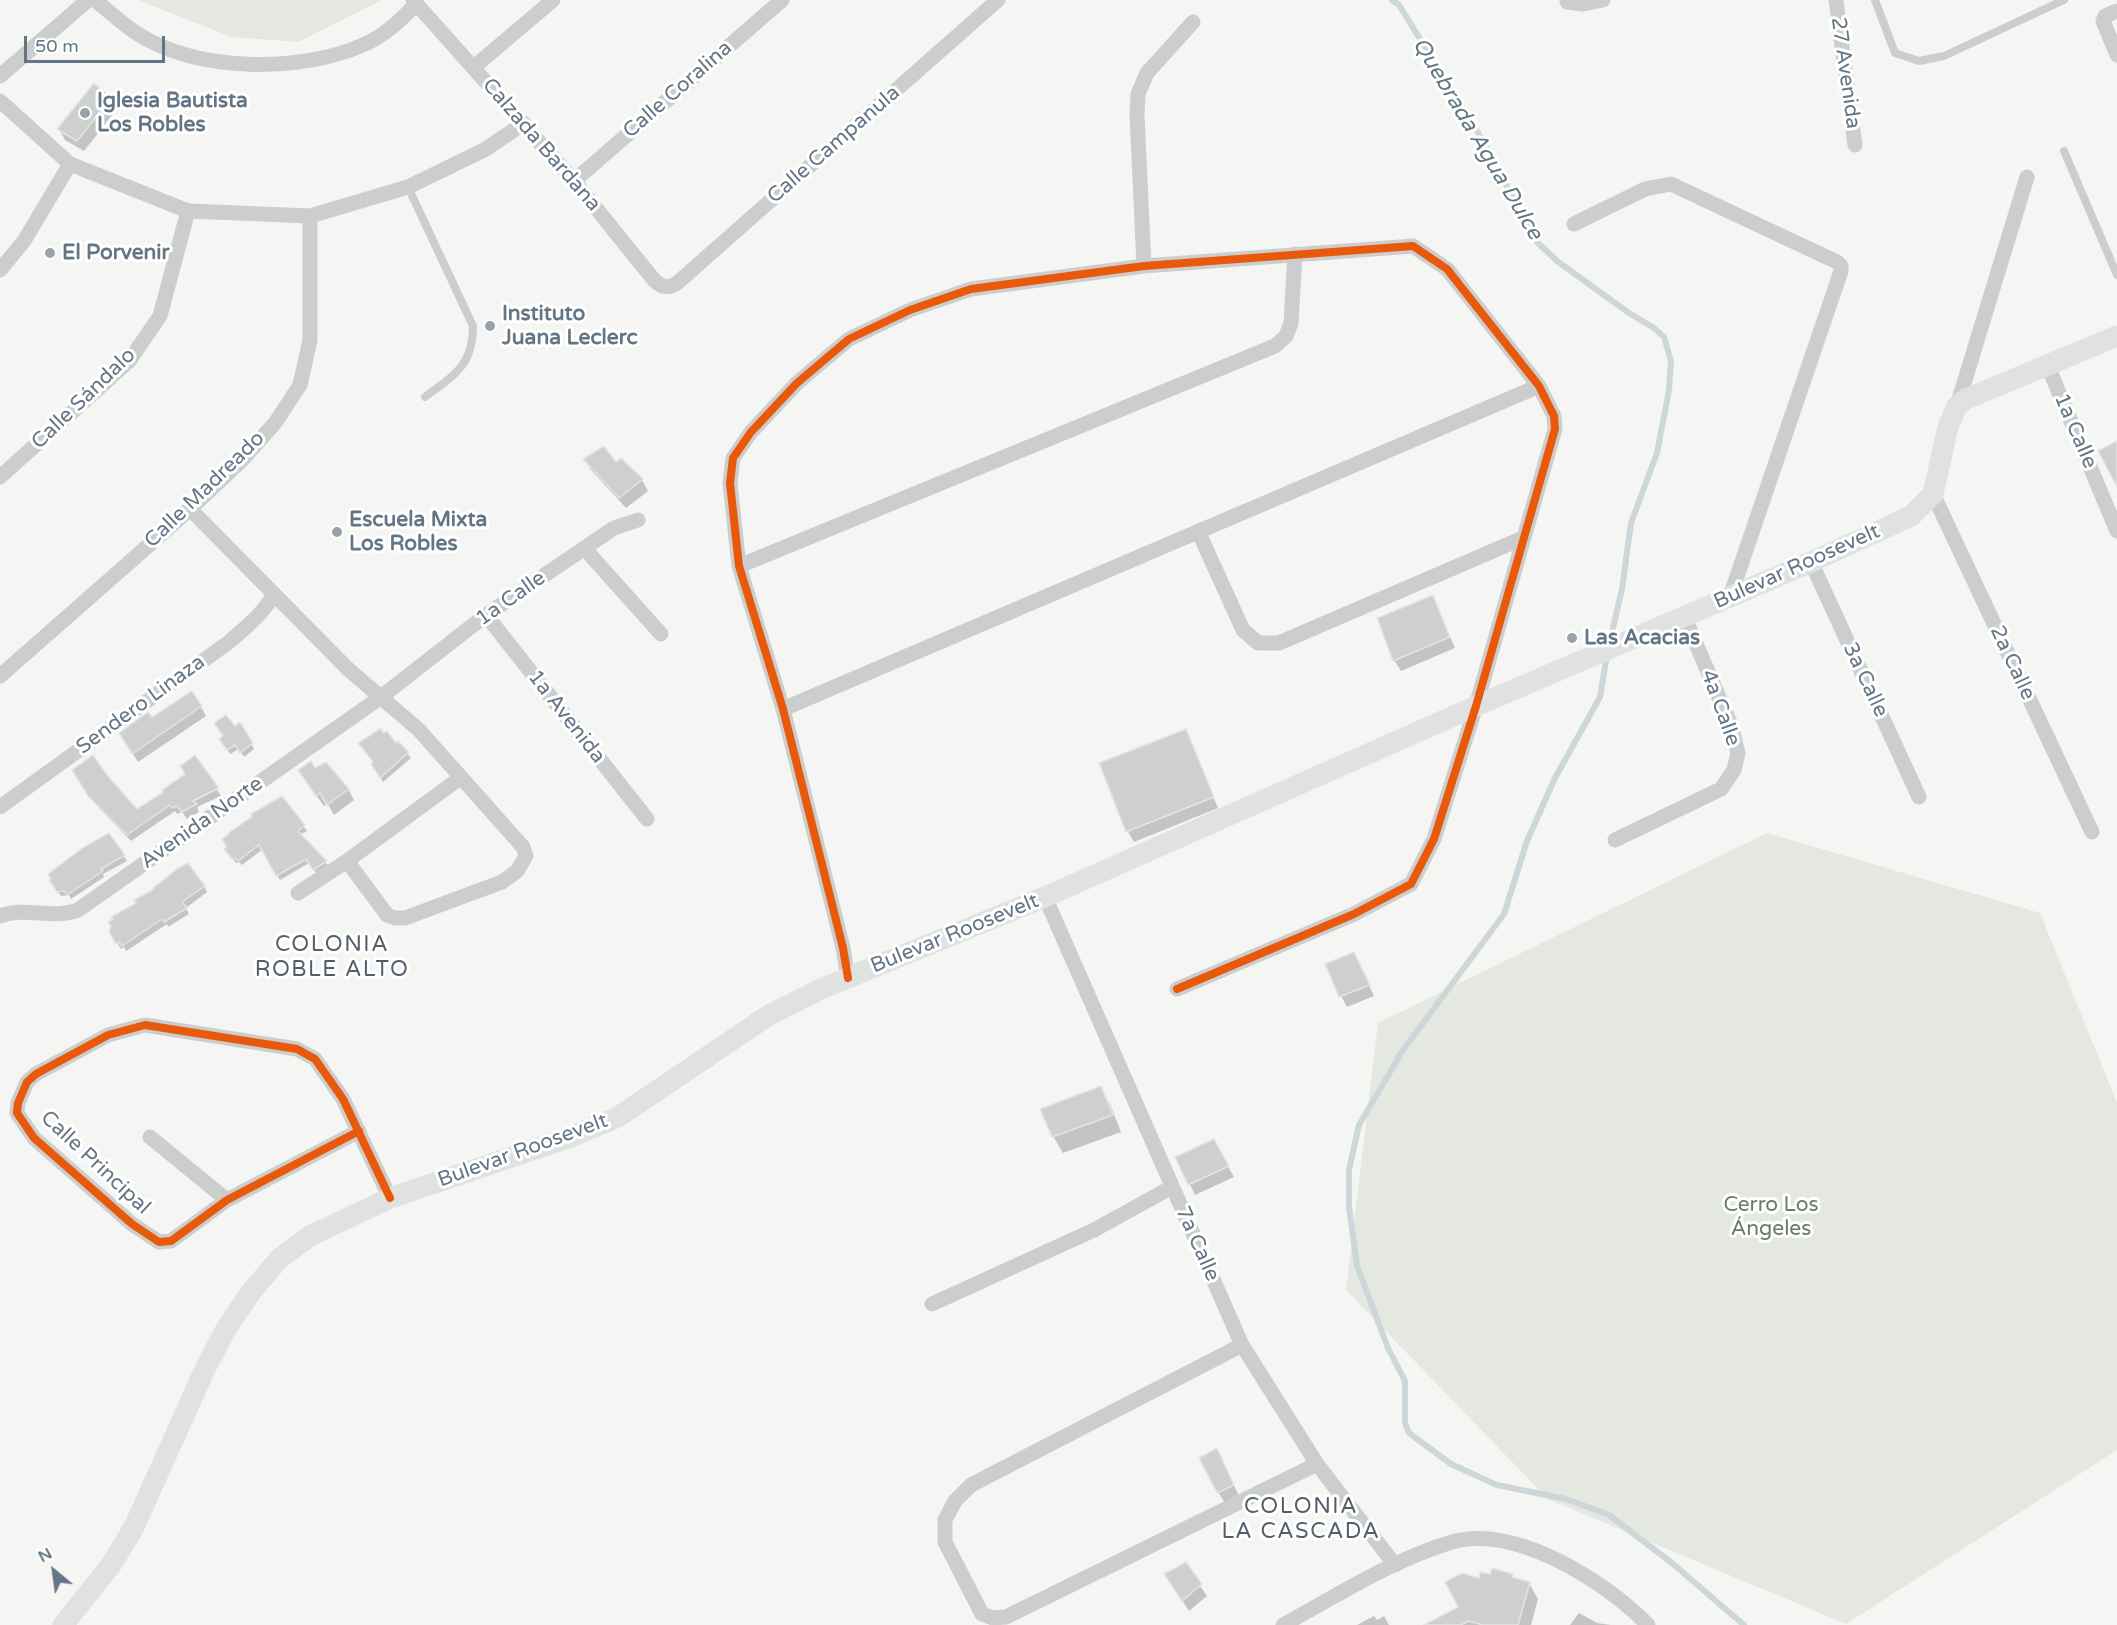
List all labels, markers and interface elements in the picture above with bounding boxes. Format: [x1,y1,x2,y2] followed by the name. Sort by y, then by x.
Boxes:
[1825,15,1865,131] street label: 27 Avenida
[27,24,168,62] scale bar
[1406,33,1548,245] water label: Quebrada Agua Dulce
[35,35,79,57] text: 50 m
[618,36,738,144] street label: Calle Coralina
[476,73,606,217] street label: Calzada Bardana
[763,81,905,209] street label: Calle Campanula
[97,88,248,138] place label: Iglesia Bautista Los Robles
[78,106,92,120] marker: Iglesia Bautista Los Robles
[62,240,170,266] place label: El Porvenir
[43,246,57,260] marker: El Porvenir
[502,301,638,351] place label: Instituto Juana Leclerc
[483,319,497,333] marker: Instituto Juana Leclerc
[27,343,141,455] street label: Calle Sándalo
[2048,390,2102,472] street label: 1a Calle
[140,426,270,554] street label: Calle Madreado
[349,507,487,557] place label: Escuela Mixta Los Robles
[1710,519,1884,615] street label: Bulevar Roosevelt
[330,525,344,539] marker: Escuela Mixta Los Robles
[471,566,551,632] street label: 1a Calle
[1984,622,2040,704] street label: 2a Calle
[1584,625,1700,651] place label: Las Acacias
[1565,631,1579,645] marker: Las Acacias
[1837,639,1893,721] street label: 3a Calle
[72,650,210,760] street label: Sendero Linaza
[522,665,610,769] street label: 1a Avenida
[1695,666,1745,750] street label: 4a Calle
[136,772,268,874] street label: Avenida Norte
[867,889,1043,979] street label: Bulevar Roosevelt
[255,932,409,984] district label: COLONIA ROBLE ALTO
[35,1106,155,1220] street label: Calle Principal
[435,1109,611,1193] street label: Bulevar Roosevelt
[1723,1192,1819,1242] park label: Cerro Los Ángeles
[1169,1203,1225,1285] street label: 7a Calle
[1222,1494,1380,1546] district label: COLONIA LA CASCADA
[24,1541,84,1601] north arrow
[35,1543,56,1567] text: N

